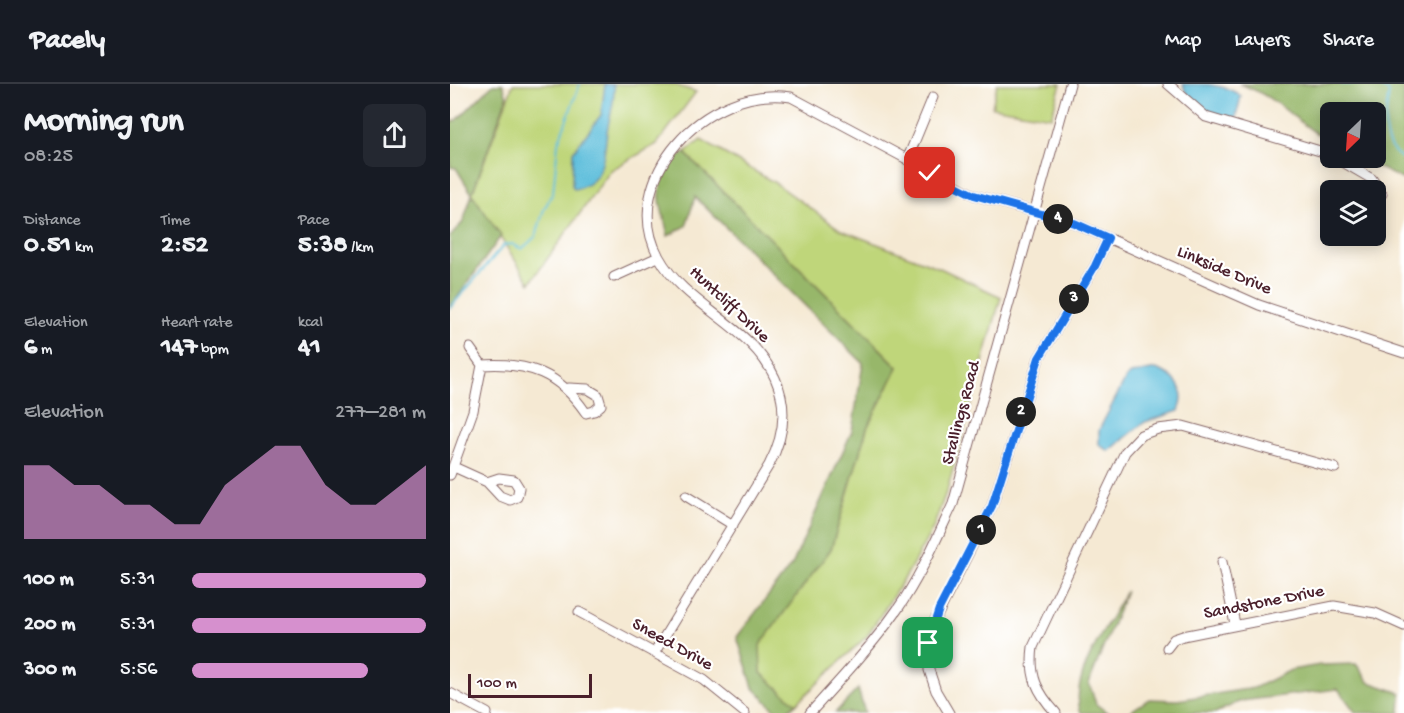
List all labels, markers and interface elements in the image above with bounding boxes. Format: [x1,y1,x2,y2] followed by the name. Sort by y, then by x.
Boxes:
[30,25,105,58] text: Pacely
[1165,29,1201,54] text: Map
[1234,29,1290,54] text: Layers
[1323,29,1374,54] text: Share
[1320,102,1386,168] north arrow
[1320,102,1386,246] map controls
[24,104,184,142] text: Morning run
[363,104,426,167] button: share
[24,146,73,169] text: 08:25
[904,147,955,198] pin
[913,156,946,189] icon: check
[1320,180,1386,246] button: layers
[1043,204,1073,234] pin: 4
[1054,209,1062,228] text: 4
[24,212,81,231] text: Distance
[161,212,190,231] text: Time
[298,212,329,231] text: Pace
[24,231,71,262] text: 0.51
[161,231,208,262] text: 2:52
[298,231,348,262] text: 5:38
[71,239,93,258] text: km
[348,239,374,258] text: /km
[1173,242,1275,301] street label: Linkside Drive
[684,262,774,348] street label: Huntcliff Drive
[1059,284,1089,314] pin: 3
[1070,289,1078,308] text: 3
[24,314,88,333] text: Elevation
[161,314,233,333] text: Heart rate
[298,314,323,333] text: kcal
[24,333,37,364] text: 6
[161,333,197,364] text: 147
[298,333,321,364] text: 41
[37,341,52,360] text: m
[197,341,229,360] text: bpm
[938,357,986,467] street label: Stallings Road
[1006,397,1036,427] pin: 2
[24,402,104,425] text: Elevation
[335,402,426,425] text: 277–281 m
[1017,402,1025,421] text: 2
[966,515,996,545] pin: 1
[978,520,984,539] text: 1
[24,569,74,592] text: 100 m
[120,569,155,592] text: 5:31
[1202,581,1327,625] street label: Sandstone Drive
[24,614,75,637] text: 200 m
[120,614,155,637] text: 5:31
[628,614,717,676] street label: Sneed Drive
[902,617,953,668] pin
[911,626,944,659] icon: arrive
[24,659,76,682] text: 300 m
[120,659,157,682] text: 5:56
[468,671,592,698] scale bar
[477,675,517,694] text: 100 m

